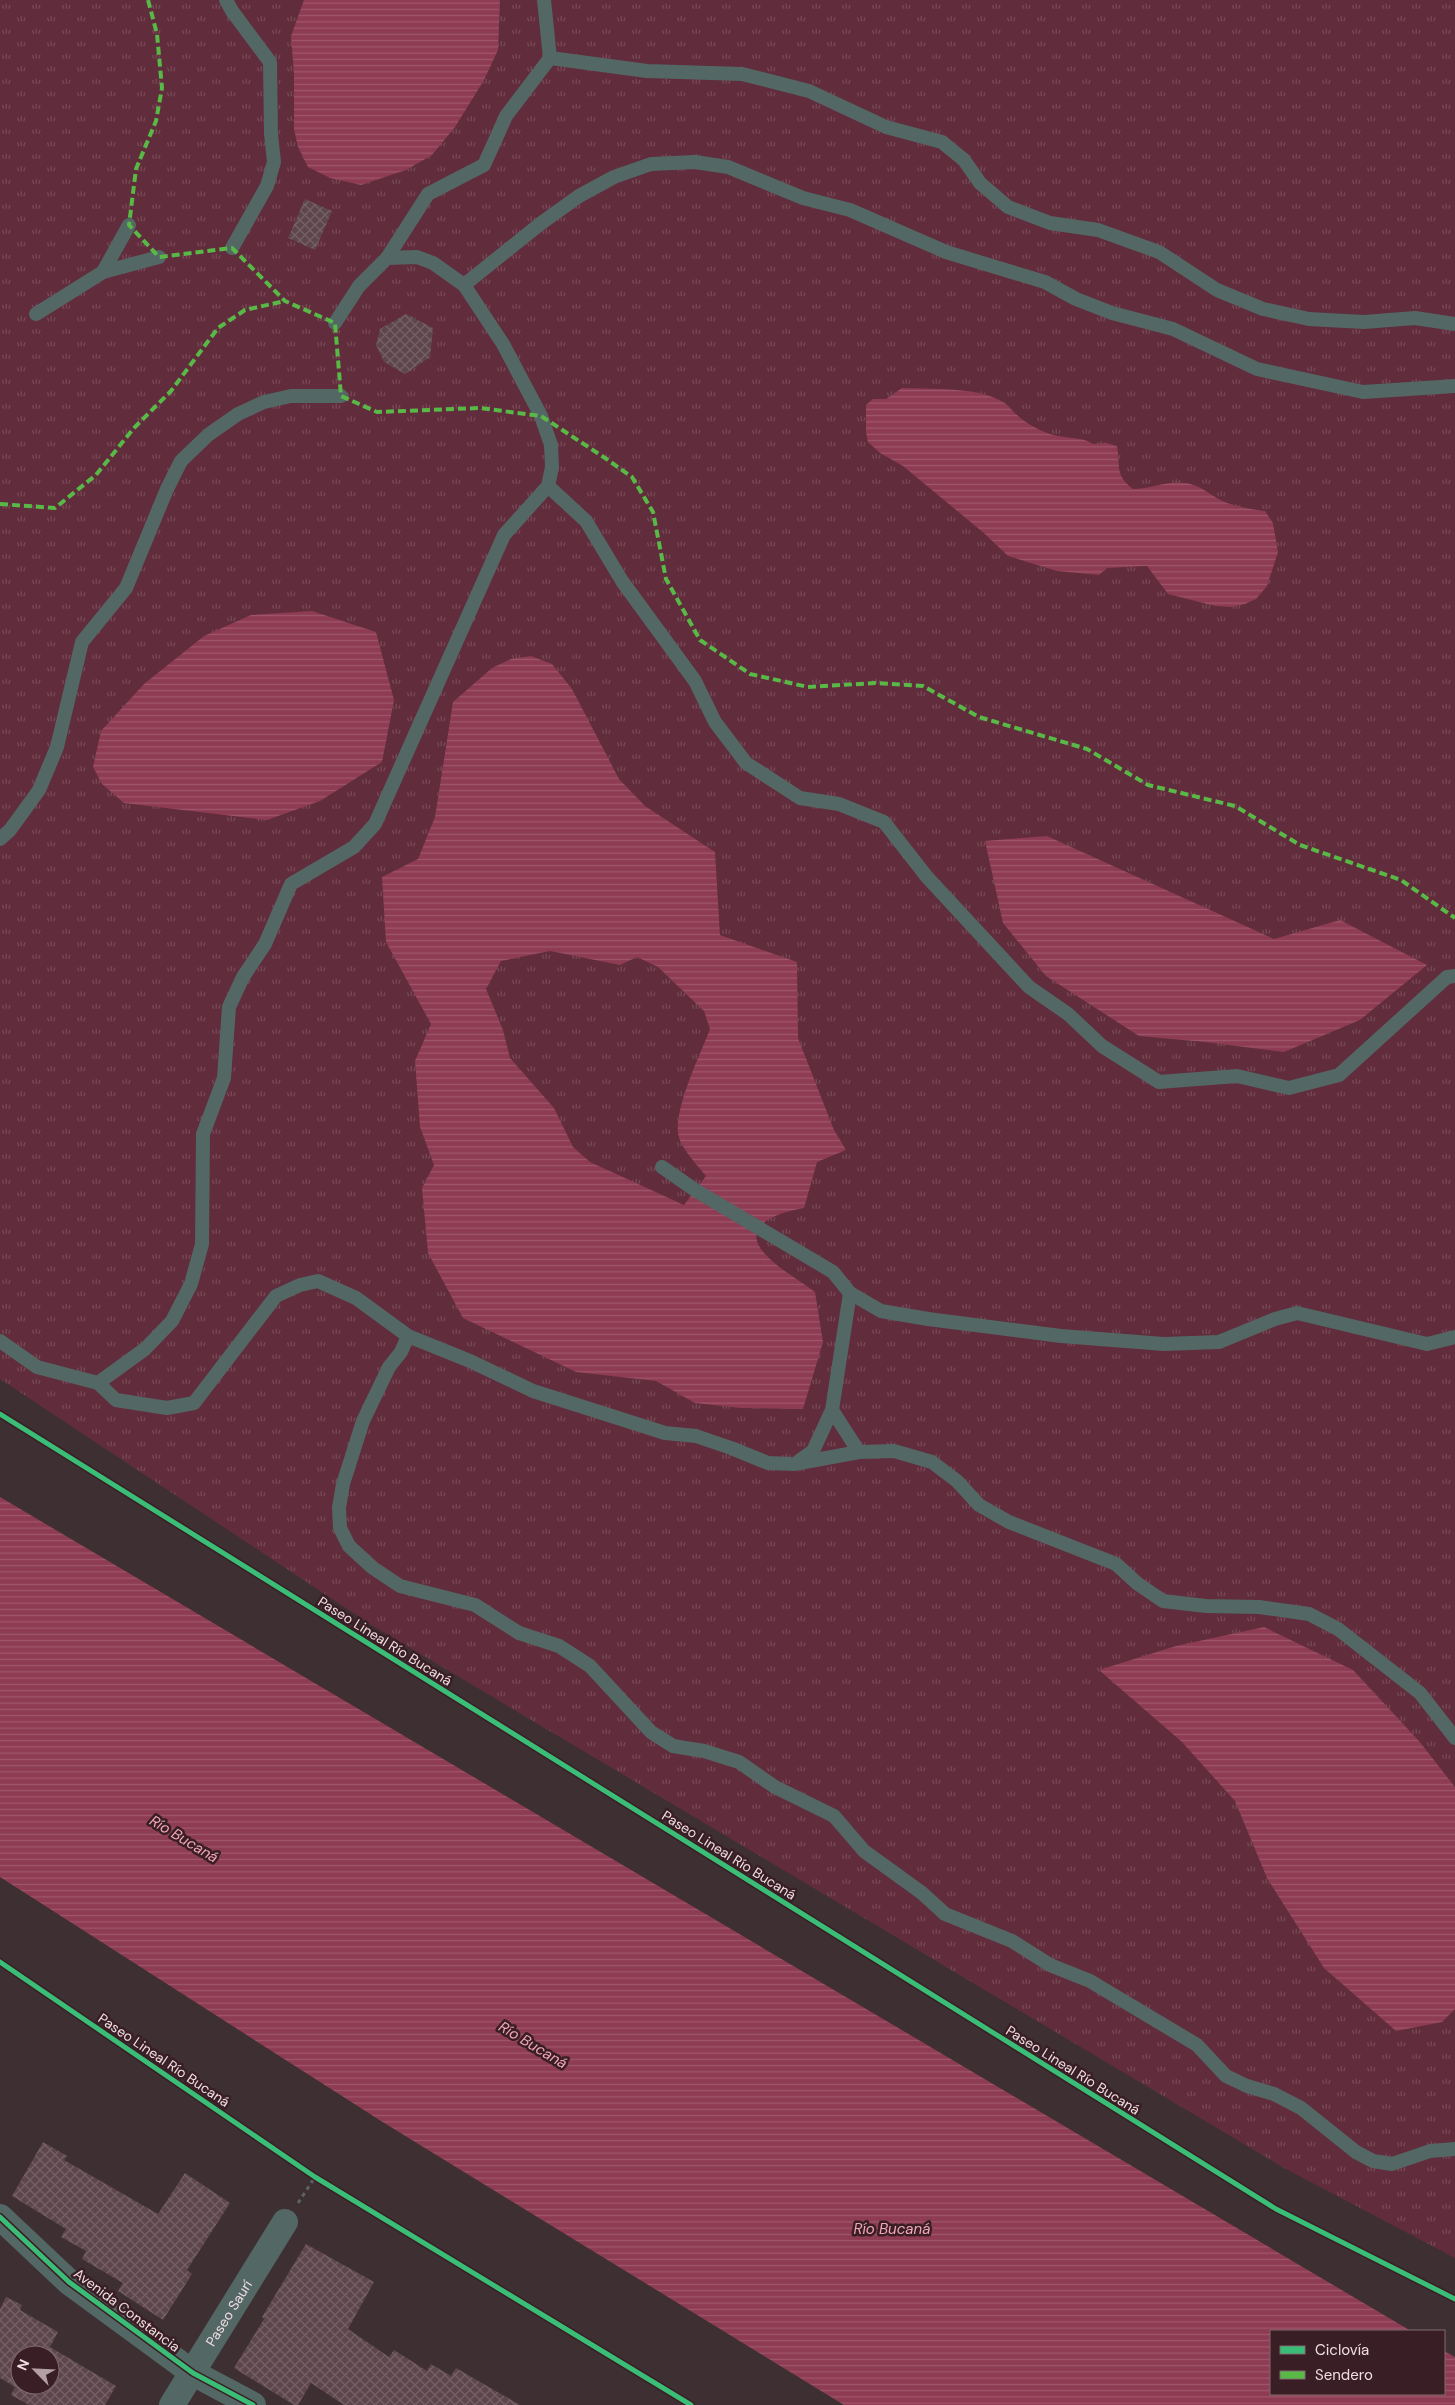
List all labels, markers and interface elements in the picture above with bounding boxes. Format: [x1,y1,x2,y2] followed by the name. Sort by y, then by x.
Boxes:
[315,1592,455,1690] street label: Paseo Lineal Río Bucaná
[659,1806,799,1904] street label: Paseo Lineal Río Bucaná
[146,1811,222,1867] water label: Río Bucaná
[95,2009,233,2111] street label: Paseo Lineal Río Bucaná
[495,2017,571,2073] water label: Río Bucaná
[1003,2021,1143,2119] street label: Paseo Lineal Río Bucaná
[854,2219,930,2239] water label: Río Bucaná
[70,2264,184,2356] street label: Avenida Constancia
[201,2276,256,2350] street label: Paseo Saurí
[1270,2330,1445,2395] legend
[1315,2340,1369,2360] text: Ciclovía
[10,2345,60,2395] north arrow
[13,2356,33,2373] text: N
[1315,2365,1373,2385] text: Sendero

